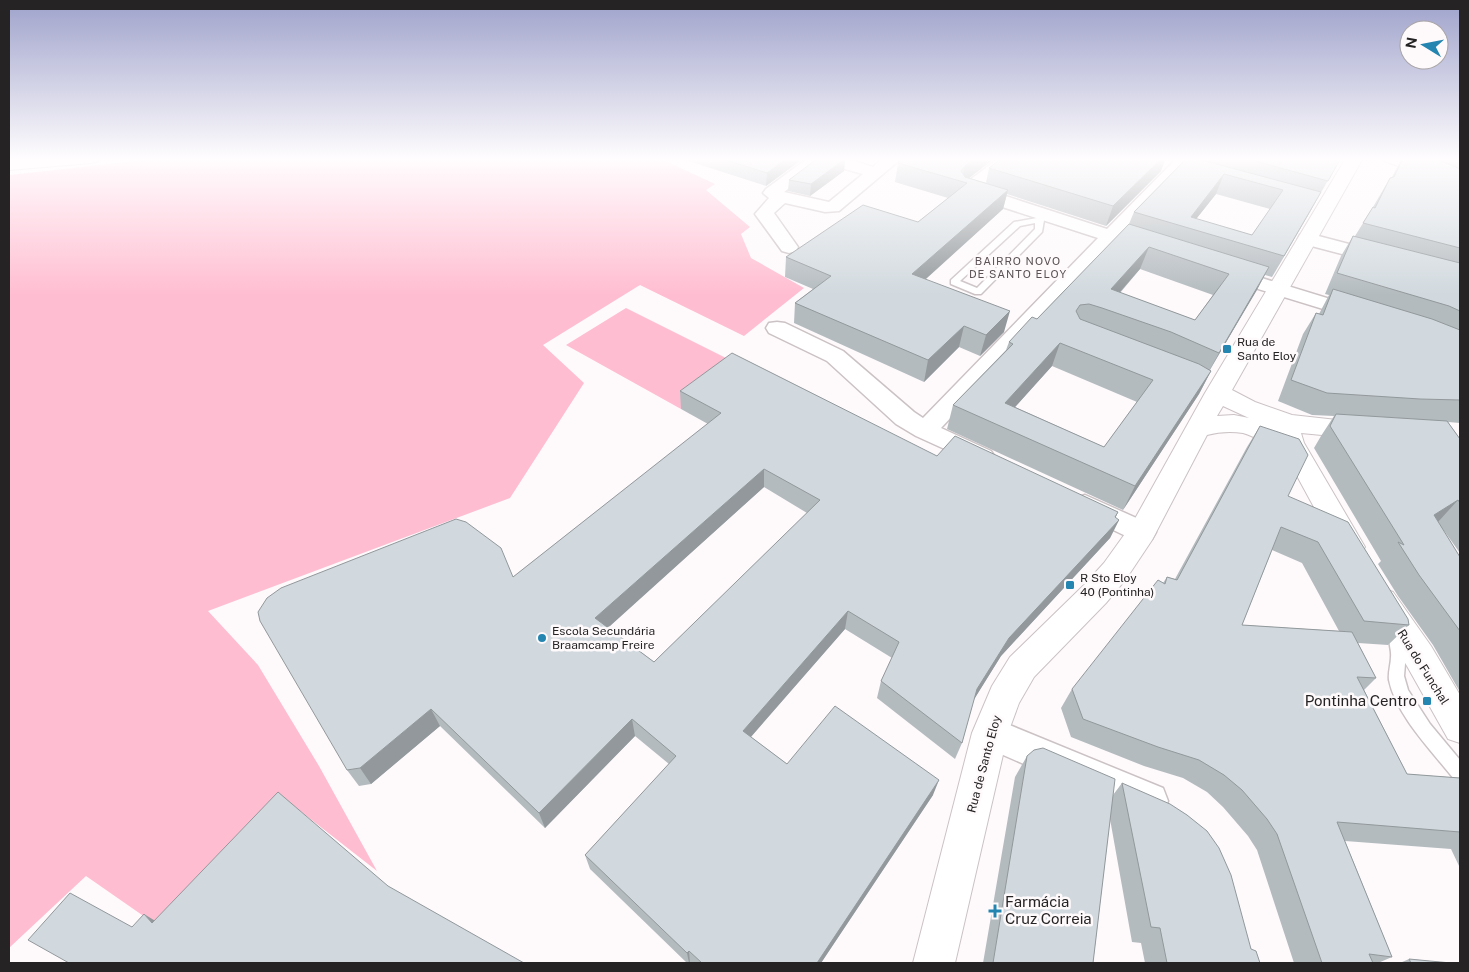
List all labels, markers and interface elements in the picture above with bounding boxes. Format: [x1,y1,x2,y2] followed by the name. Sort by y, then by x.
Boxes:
[1399,20,1449,70] north arrow
[1402,36,1420,50] text: N
[969,255,1067,280] district label: BAIRRO NOVO DE SANTO ELOY
[1237,335,1297,363] place label: Rua de Santo Eloy
[1221,343,1233,355] marker: Rua de Santo Eloy
[1080,571,1154,599] place label: R Sto Eloy 40 (Pontinha)
[1064,579,1076,591] marker: R Sto Eloy 40 (Pontinha)
[552,624,655,652] place label: Escola Secundária Braamcamp Freire
[1394,627,1452,707] street label: Rua do Funchal
[536,632,548,644] marker: Escola Secundária Braamcamp Freire
[1305,692,1417,709] place label: Pontinha Centro
[1421,695,1433,707] marker: Pontinha Centro
[964,713,1004,814] street label: Rua de Santo Eloy
[1005,893,1092,927] place label: Farmácia Cruz Correia
[989,905,1001,917] marker: Farmácia Cruz Correia

